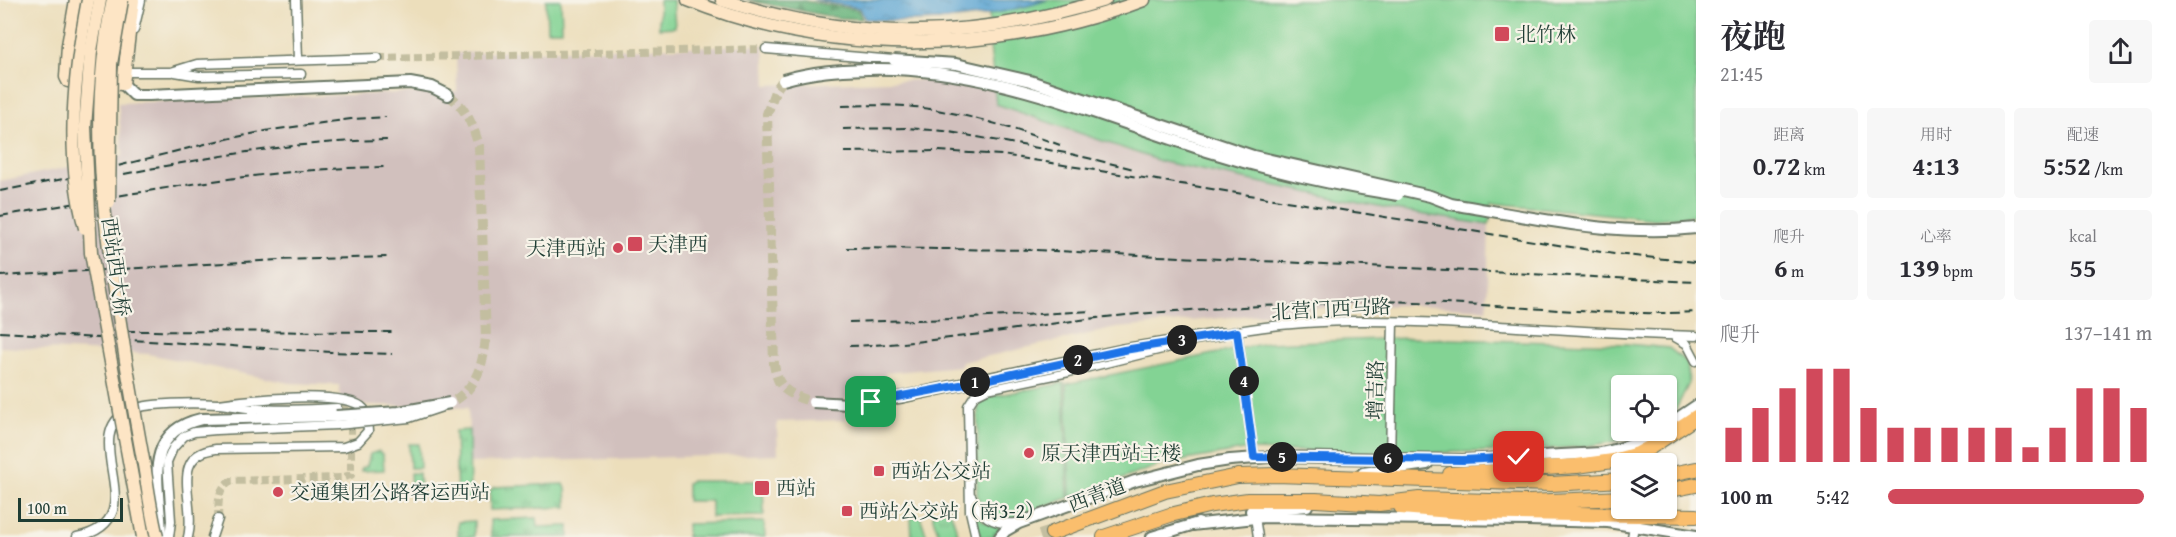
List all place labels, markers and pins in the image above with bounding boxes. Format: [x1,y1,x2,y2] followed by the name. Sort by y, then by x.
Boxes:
[1516,19,1576,48] place label: 北竹林
[1493,25,1511,43] marker: 北竹林
[648,229,708,258] place label: 天津西
[526,233,606,262] place label: 天津西站
[626,235,644,253] marker: 天津西
[611,241,625,255] marker: 天津西站
[1167,325,1197,355] pin: 3
[1063,345,1093,375] pin: 2
[1229,366,1259,396] pin: 4
[960,367,990,397] pin: 1
[845,376,896,427] pin
[1493,431,1544,482] pin
[1041,438,1181,467] place label: 原天津西站主楼
[1267,442,1297,472] pin: 5
[1373,443,1403,473] pin: 6
[1022,446,1036,460] marker: 原天津西站主楼
[891,456,991,485] place label: 西站公交站
[872,464,886,478] marker: 西站公交站
[776,473,816,502] place label: 西站
[290,477,490,506] place label: 交通集团公路客运西站
[753,479,771,497] marker: 西站
[271,485,285,499] marker: 交通集团公路客运西站
[859,496,1045,525] place label: 西站公交站（南3-2）
[840,504,854,518] marker: 西站公交站（南3-2）

